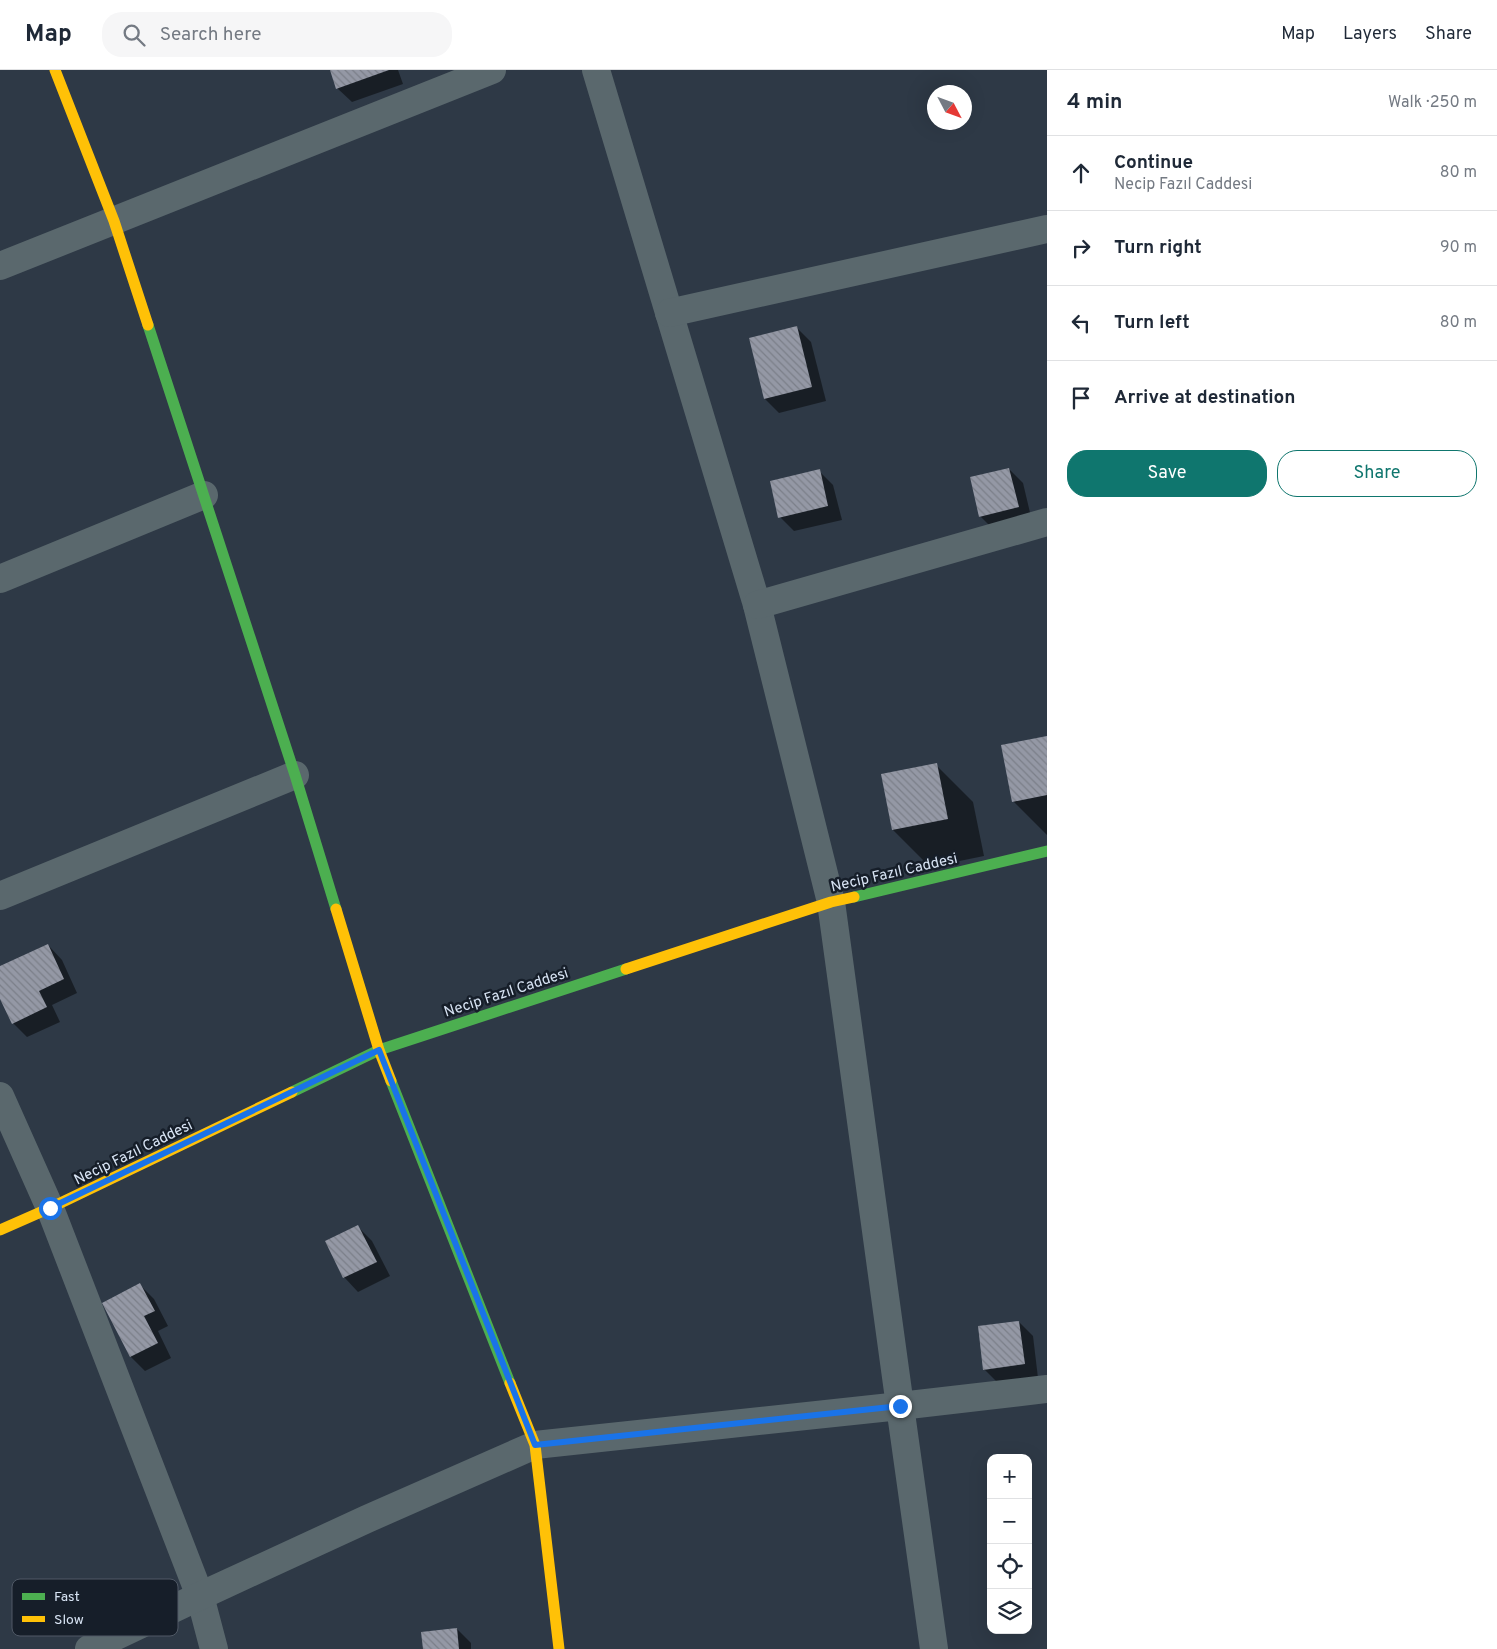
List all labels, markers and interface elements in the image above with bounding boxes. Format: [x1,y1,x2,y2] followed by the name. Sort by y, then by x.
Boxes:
[102,12,452,57] search box
[25,20,72,50] text: Map
[120,21,148,49] icon: search
[160,23,261,47] text: Search here
[1281,23,1315,46] text: Map
[1343,23,1397,46] text: Layers
[1425,23,1472,46] text: Share
[927,85,972,130] north arrow
[1067,89,1123,116] text: 4 min
[1388,93,1477,113] text: Walk · 250 m
[1114,151,1193,175] text: Continue
[1067,159,1095,187] icon: ahead
[1440,163,1477,183] text: 80 m
[1114,175,1252,195] text: Necip Fazıl Caddesi
[1067,234,1095,262] icon: right
[1114,236,1202,260] text: Turn right
[1440,238,1477,258] text: 90 m
[1067,309,1095,337] icon: left
[1114,311,1190,335] text: Turn left
[1440,313,1477,333] text: 80 m
[1067,384,1095,412] icon: arrive
[1114,386,1295,410] text: Arrive at destination
[1067,450,1267,497] button: Save
[1277,450,1477,497] button: Share
[829,850,960,897] street label: Necip Fazıl Caddesi
[442,964,571,1023] street label: Necip Fazıl Caddesi
[71,1116,196,1190] street label: Necip Fazıl Caddesi
[39,1197,62,1220] route start
[889,1395,912,1418] route end
[987,1454,1032,1634] map controls
[987,1454,1032,1499] button: +
[987,1499,1032,1544] button: −
[987,1544,1032,1589] button: locate
[12,1579,178,1636] legend
[54,1589,80,1606] text: Fast
[987,1589,1032,1634] button: layers
[54,1612,84,1629] text: Slow

